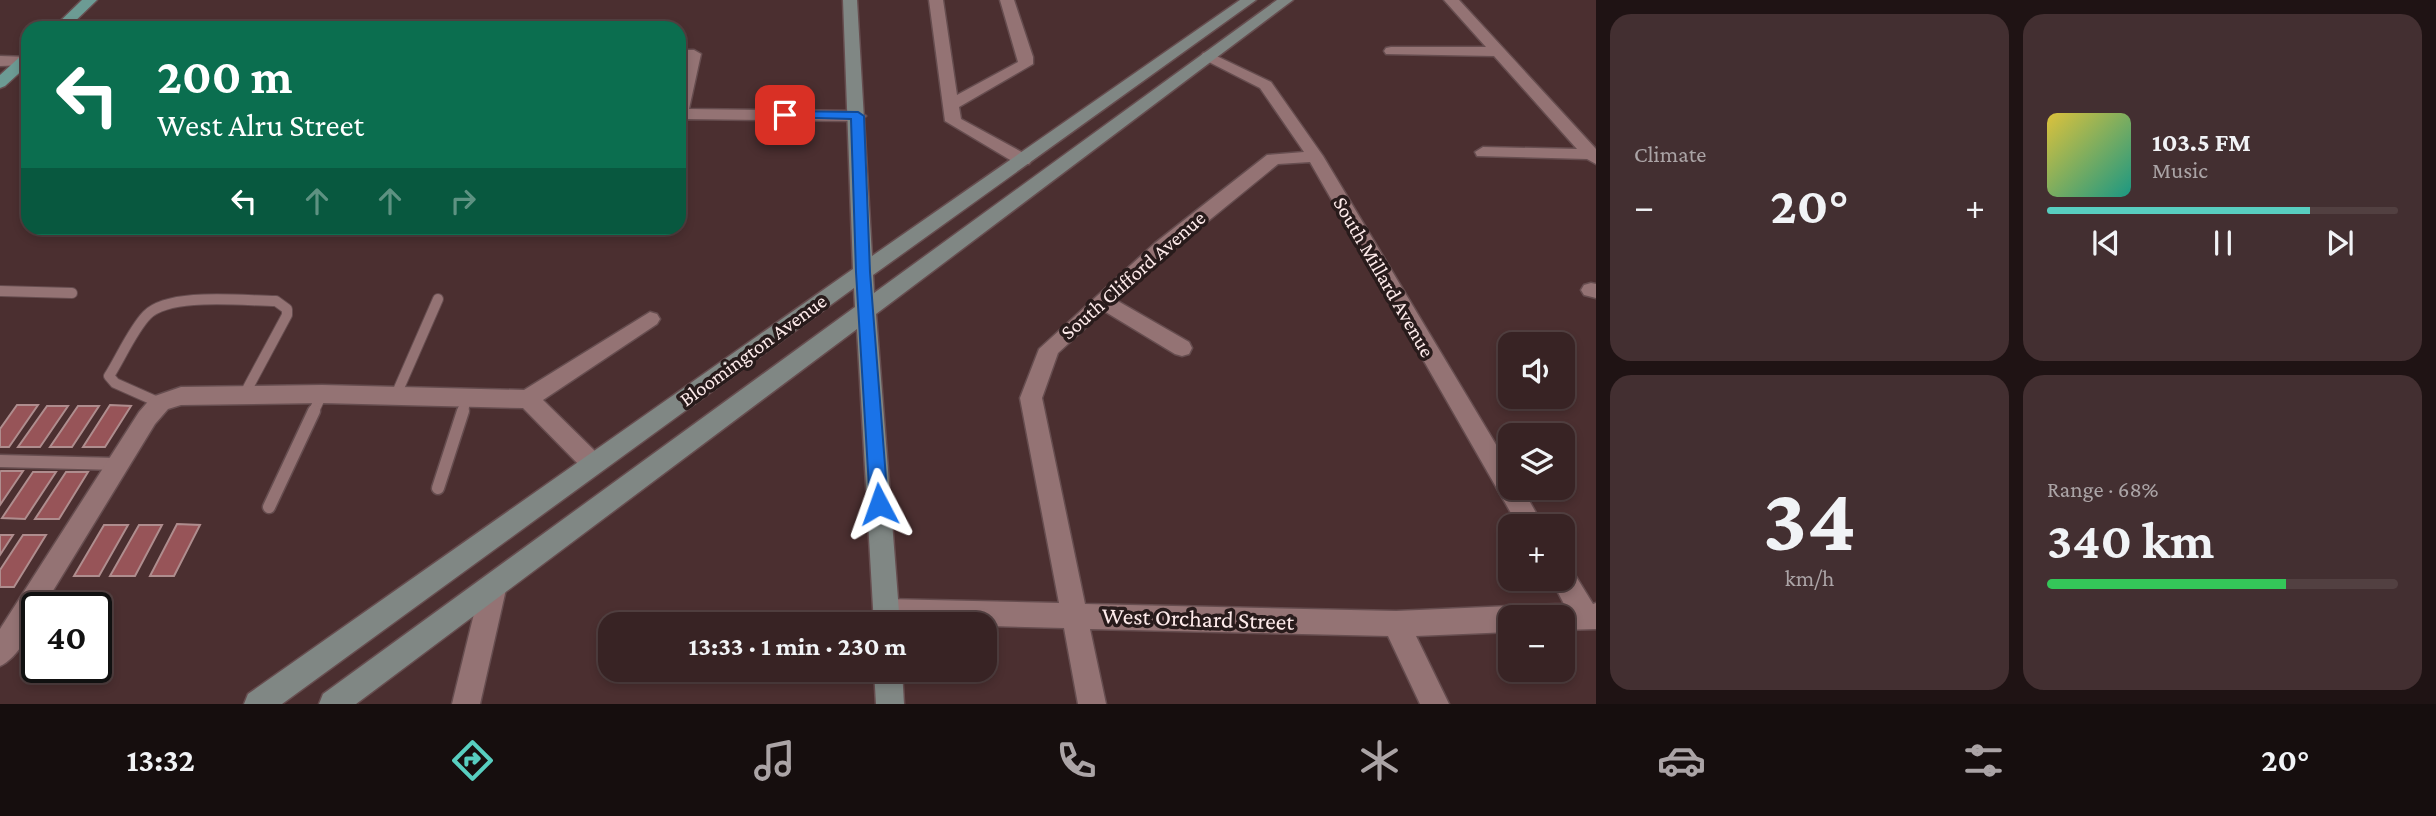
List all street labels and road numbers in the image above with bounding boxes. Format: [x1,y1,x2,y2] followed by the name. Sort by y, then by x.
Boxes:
[1328,193,1440,361] street label: South Millard Avenue
[1056,206,1210,344] street label: South Clifford Avenue
[675,289,831,411] street label: Bloomington Avenue
[1101,601,1296,635] street label: West Orchard Street

